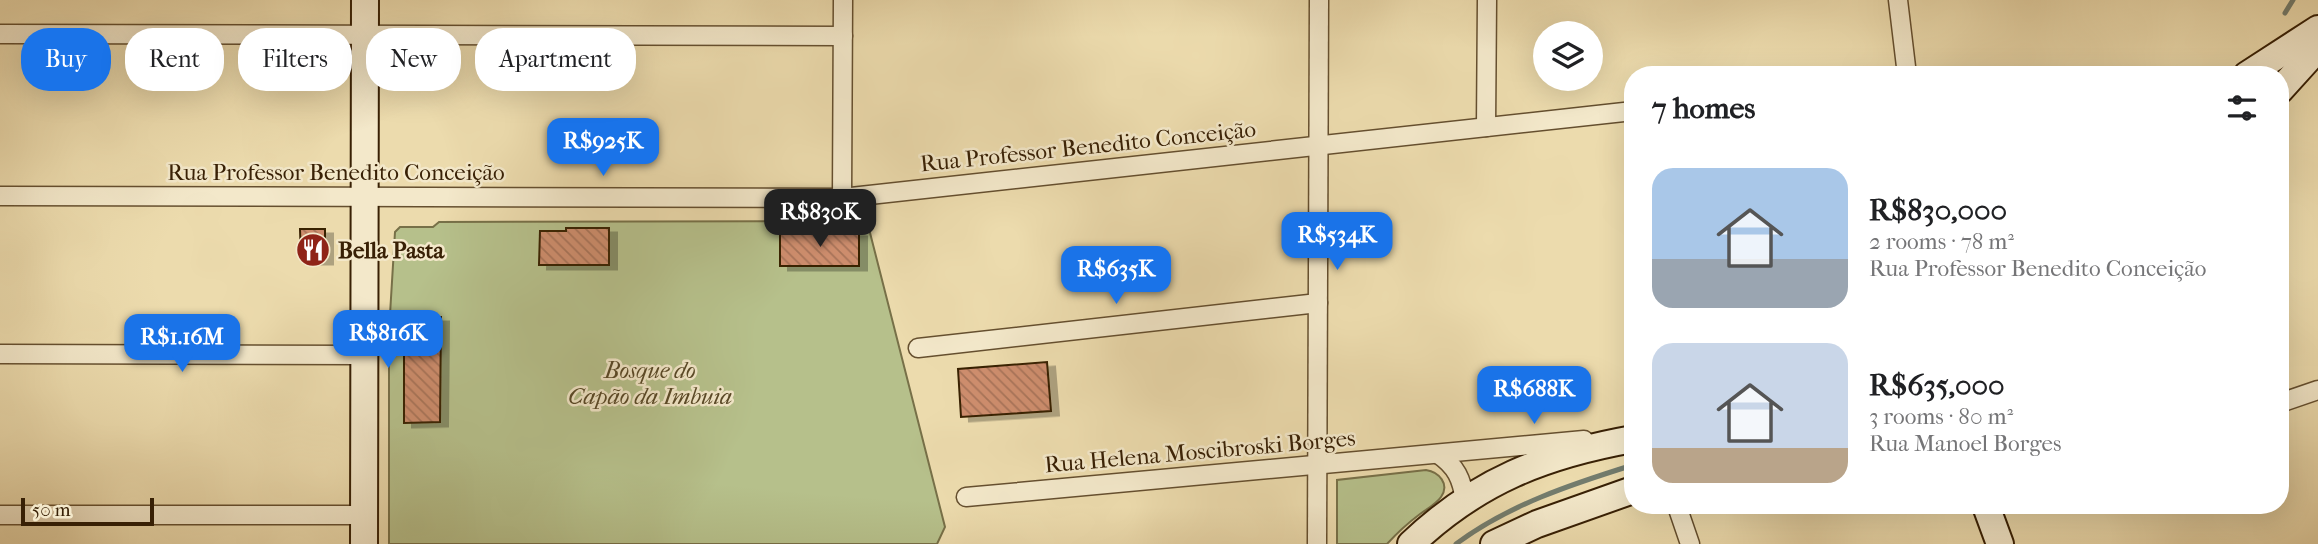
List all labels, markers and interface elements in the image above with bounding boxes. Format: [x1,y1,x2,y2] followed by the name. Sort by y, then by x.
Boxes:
[1533,21,1603,91] map controls
[1533,21,1603,91] button: layers
[21,28,111,91] chip: Buy
[125,28,224,91] chip: Rent
[238,28,352,91] chip: Filters
[366,28,461,91] chip: New
[475,28,636,91] chip: Apartment
[2223,89,2261,127] icon: filters
[1652,91,1755,126] text: 7 homes
[919,115,1257,178] street label: Rua Professor Benedito Conceição
[546,118,660,178] pin: R$925K
[563,127,643,154] text: R$925K
[167,159,505,186] street label: Rua Professor Benedito Conceição
[763,190,877,249] pin: R$830K
[1869,193,2007,228] text: R$830,000
[1708,196,1792,280] icon: home
[780,198,860,225] text: R$830K
[1280,212,1394,272] pin: R$534K
[1298,221,1377,248] text: R$534K
[1869,228,2014,255] text: 2 rooms · 78 m²
[294,231,332,269] restaurant icon: Bella Pasta
[338,237,446,264] place label: Bella Pasta
[1059,246,1173,306] pin: R$635K
[1077,255,1155,282] text: R$635K
[1869,255,2206,282] text: Rua Professor Benedito Conceição
[331,310,445,370] pin: R$816K
[117,314,247,374] pin: R$1.16M
[349,319,427,346] text: R$816K
[140,323,224,350] text: R$1.16M
[568,357,732,410] park label: Bosque do Capão da Imbuia
[1477,366,1591,426] pin: R$688K
[1869,368,2005,403] text: R$635,000
[1708,371,1792,455] icon: home
[1493,375,1575,402] text: R$688K
[1869,403,2013,430] text: 3 rooms · 80 m²
[1044,424,1357,479] street label: Rua Helena Moscibroski Borges
[1869,430,2061,457] text: Rua Manoel Borges
[21,495,154,527] scale bar
[32,499,71,521] text: 50 m

